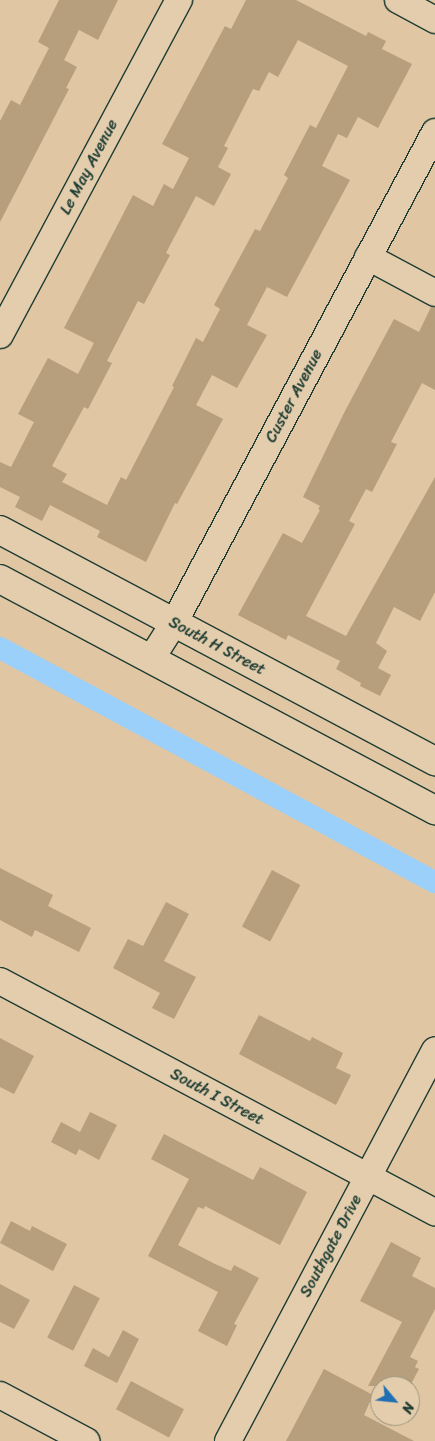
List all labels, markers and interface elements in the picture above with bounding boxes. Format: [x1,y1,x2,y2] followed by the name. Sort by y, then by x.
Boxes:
[56,116,122,218] street label: Le May Avenue
[261,346,327,446] street label: Custer Avenue
[165,612,269,680] street label: South H Street
[167,1064,267,1130] street label: South I Street
[296,1191,366,1301] street label: Southgate Drive
[370,1376,420,1426] north arrow
[394,1398,421,1418] text: N

